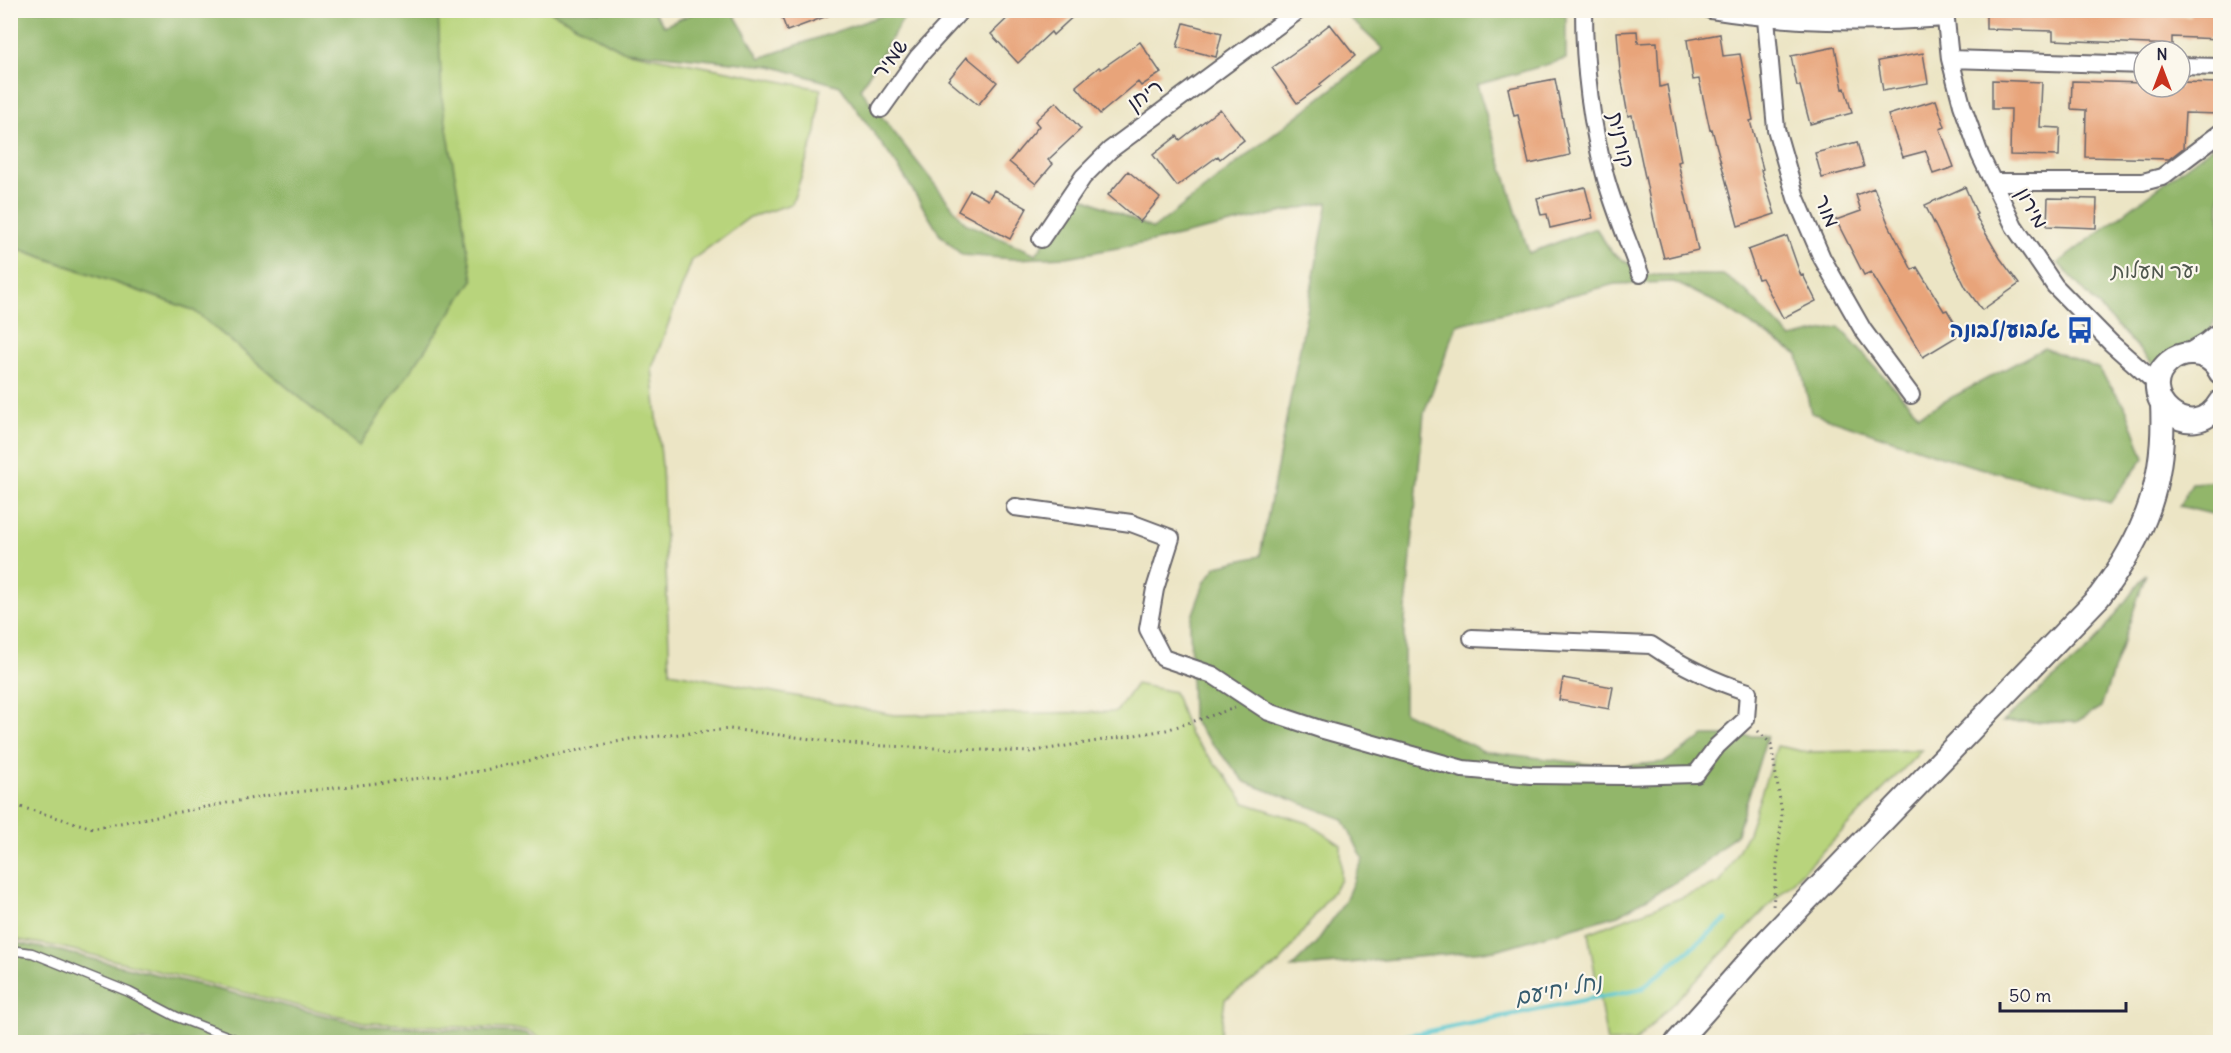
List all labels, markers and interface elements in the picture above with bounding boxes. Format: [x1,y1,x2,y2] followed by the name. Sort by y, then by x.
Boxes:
[866,33,914,84] street label: שמיר
[2132,39,2192,99] north arrow
[2156,44,2168,64] text: N
[1122,73,1168,117] street label: ריחן
[1602,109,1641,170] street label: קורנית
[2010,182,2055,233] street label: מירון
[1809,190,1846,231] street label: מור
[2109,257,2199,284] park label: יער מעלות
[2065,315,2095,345] bus stop icon: גלבוע/לבונה
[1950,316,2060,343] place label: גלבוע/לבונה
[1512,967,1605,1011] water label: נחל יחיעם
[2000,975,2126,1013] scale bar
[2009,984,2051,1007] text: 50 m

